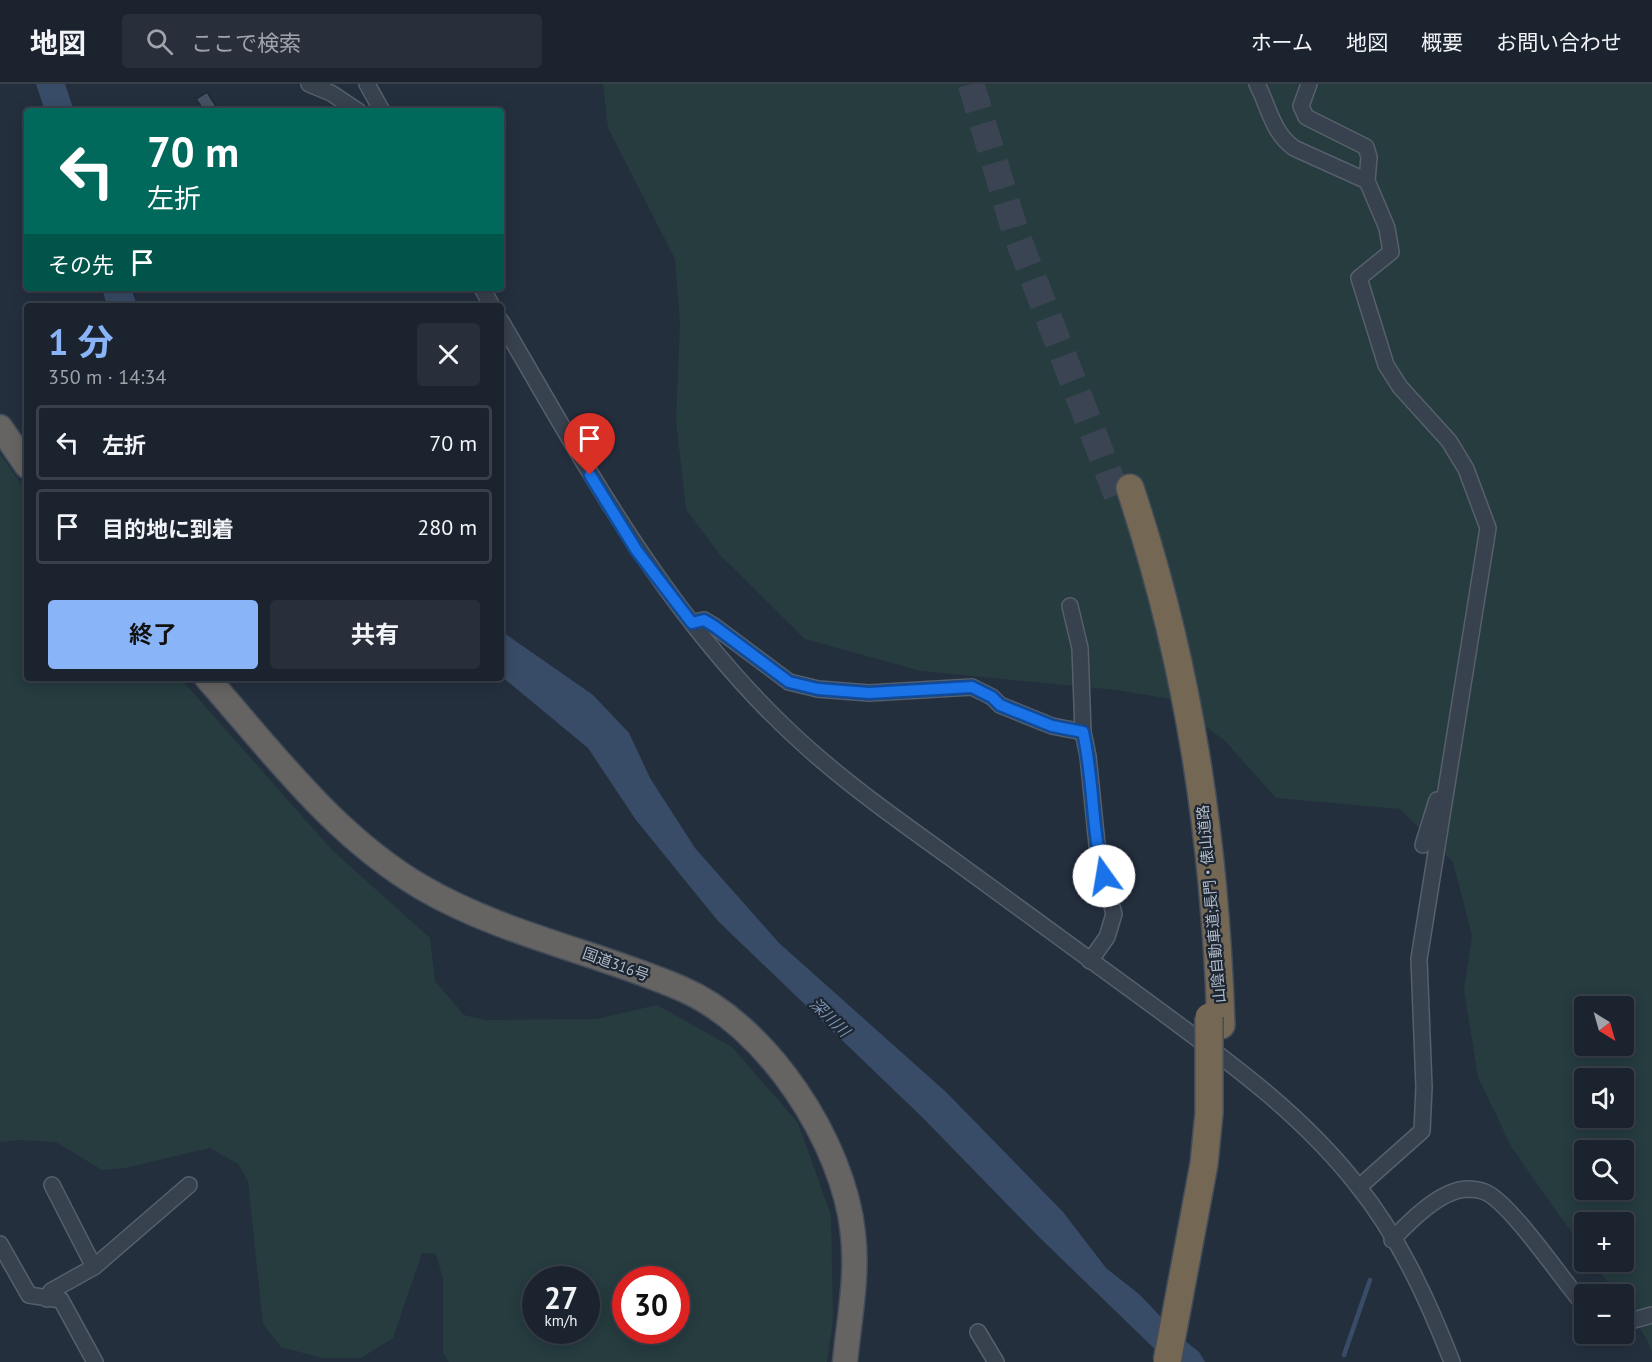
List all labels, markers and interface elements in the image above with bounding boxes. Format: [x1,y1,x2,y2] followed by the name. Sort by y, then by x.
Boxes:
[122,14,542,68] search box
[30,24,86,61] text: 地図
[143,25,176,58] icon: search
[191,29,301,57] text: ここで検索
[1251,29,1313,56] text: ホーム
[1346,29,1388,56] text: 地図
[1421,29,1463,56] text: 概要
[1496,29,1622,56] text: お問い合わせ
[147,124,239,179] text: 70 m
[48,132,126,210] icon: left
[147,181,201,215] text: 左折
[126,246,159,279] icon: arrive
[48,251,114,279] text: その先
[48,318,114,365] text: 1 分
[417,323,480,386] button: close
[48,364,166,390] text: 350 m · 14:34
[564,413,615,475] pin
[573,422,606,455] icon: arrive
[51,426,84,459] icon: left
[429,429,477,457] text: 70 m
[102,431,146,459] text: 左折
[51,510,84,543] icon: arrive
[417,513,477,541] text: 280 m
[102,515,234,543] text: 目的地に到着
[48,600,258,669] button: 終了
[270,600,480,669] button: 共有
[1193,804,1229,1004] street label: 山陰自動車道;長門・俵山道路
[1072,844,1136,908] position arrow
[580,943,652,985] street label: 国道316号
[806,993,856,1042] water label: 深川川
[1574,996,1634,1056] north arrow
[1574,996,1634,1344] map controls
[1574,1068,1634,1128] button: sound
[1574,1140,1634,1200] button: search
[1574,1212,1634,1272] button: +
[612,1266,690,1344] speed limit sign: 30
[544,1278,578,1317] text: 27
[1574,1284,1634,1344] button: −
[545,1311,577,1330] text: km/h

